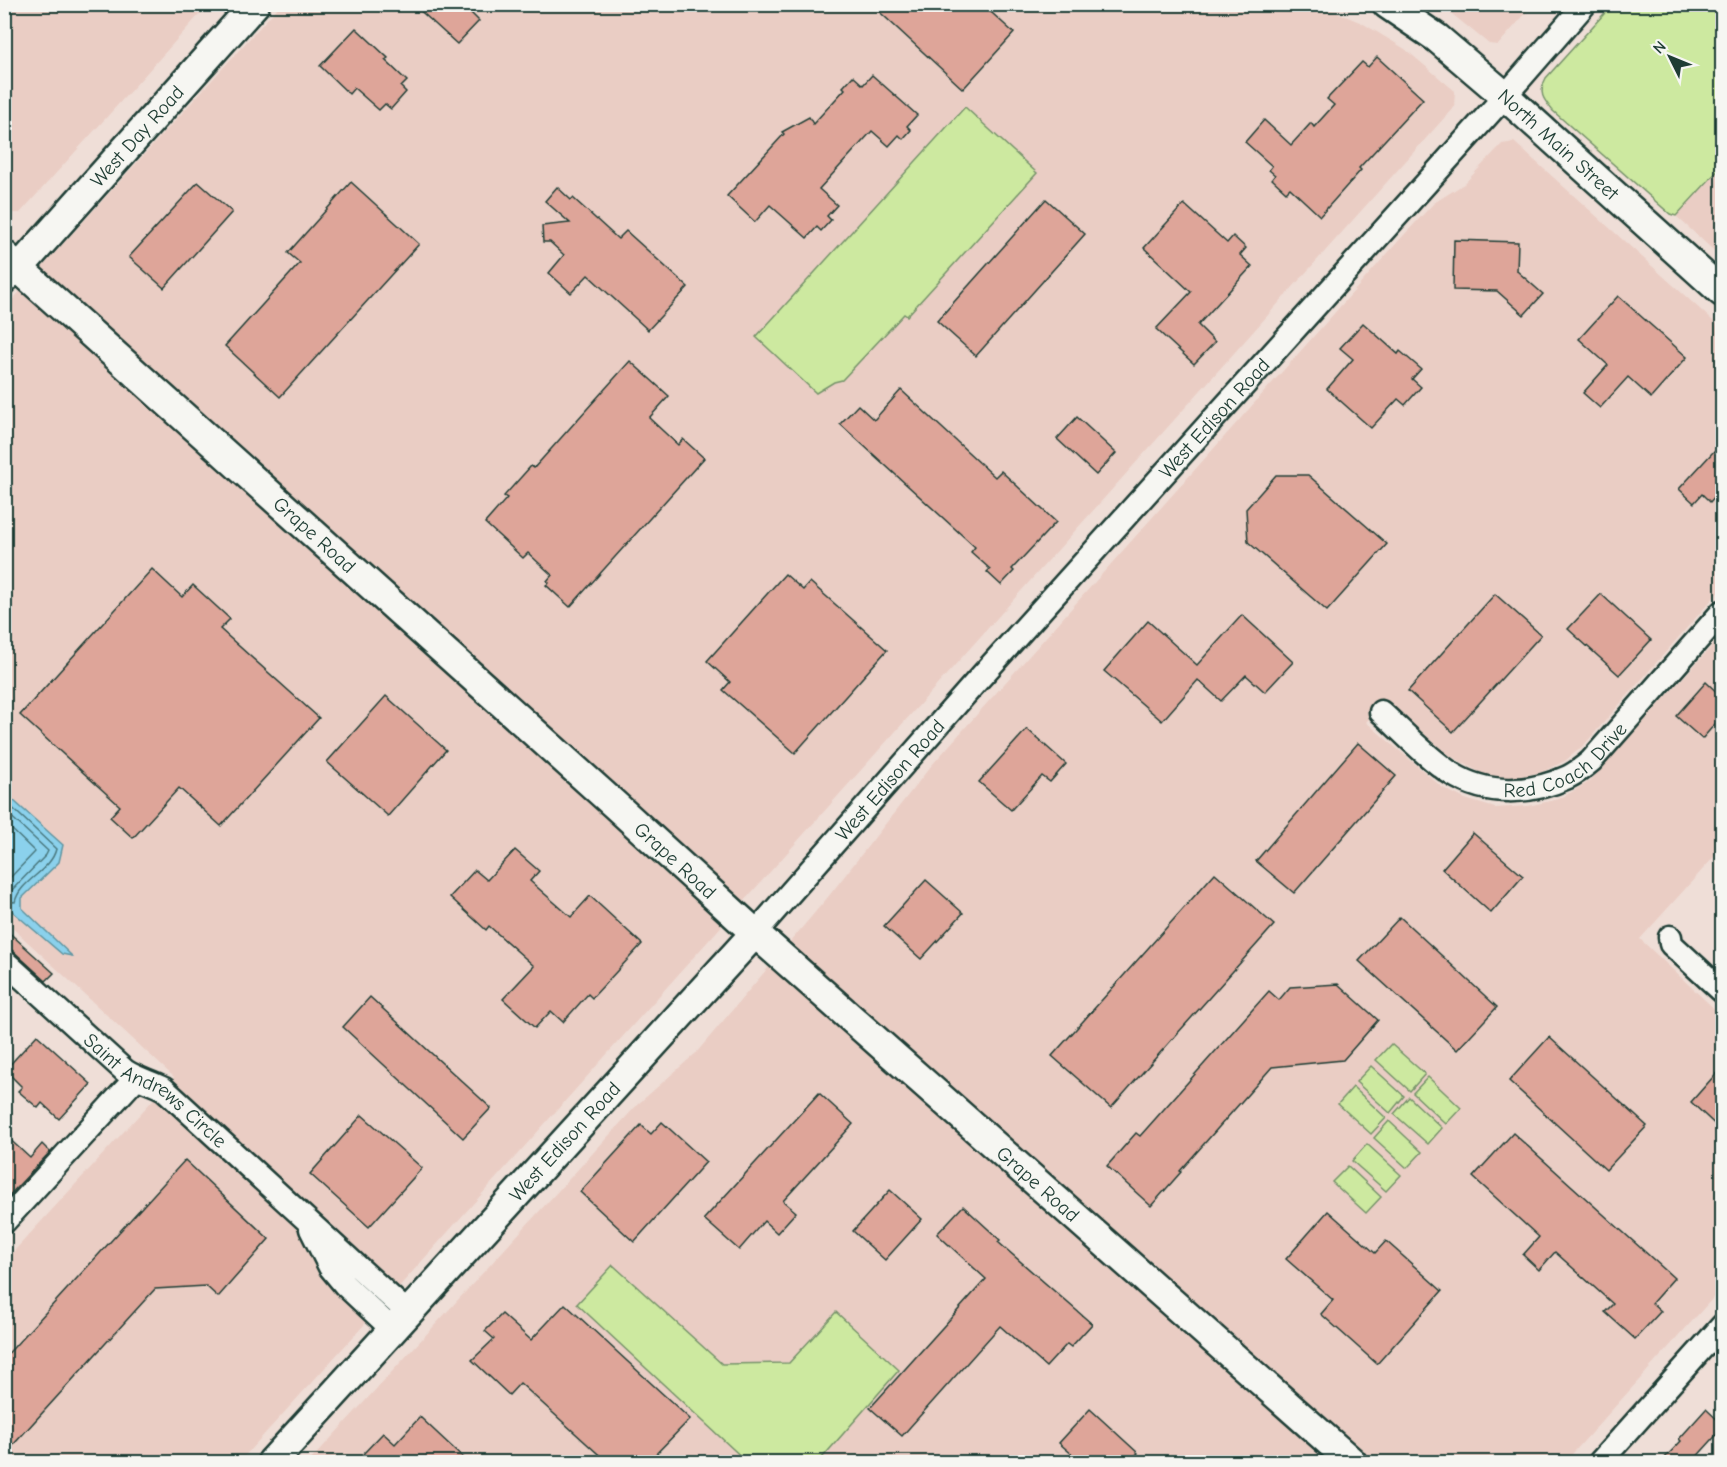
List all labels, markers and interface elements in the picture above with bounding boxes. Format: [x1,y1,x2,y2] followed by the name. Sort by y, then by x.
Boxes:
[1640,27,1700,87] north arrow
[1650,37,1670,57] text: N
[86,81,189,192] street label: West Day Road
[1493,84,1624,206] street label: North Main Street
[1155,354,1275,483] street label: West Edison Road
[268,492,360,578] street label: Grape Road
[831,715,950,846] street label: West Edison Road
[1503,718,1632,802] street label: Red Coach Drive
[629,817,721,904] street label: Grape Road
[79,1028,231,1153] street label: Saint Andrews Circle
[505,1077,625,1206] street label: West Edison Road
[992,1142,1084,1227] street label: Grape Road

